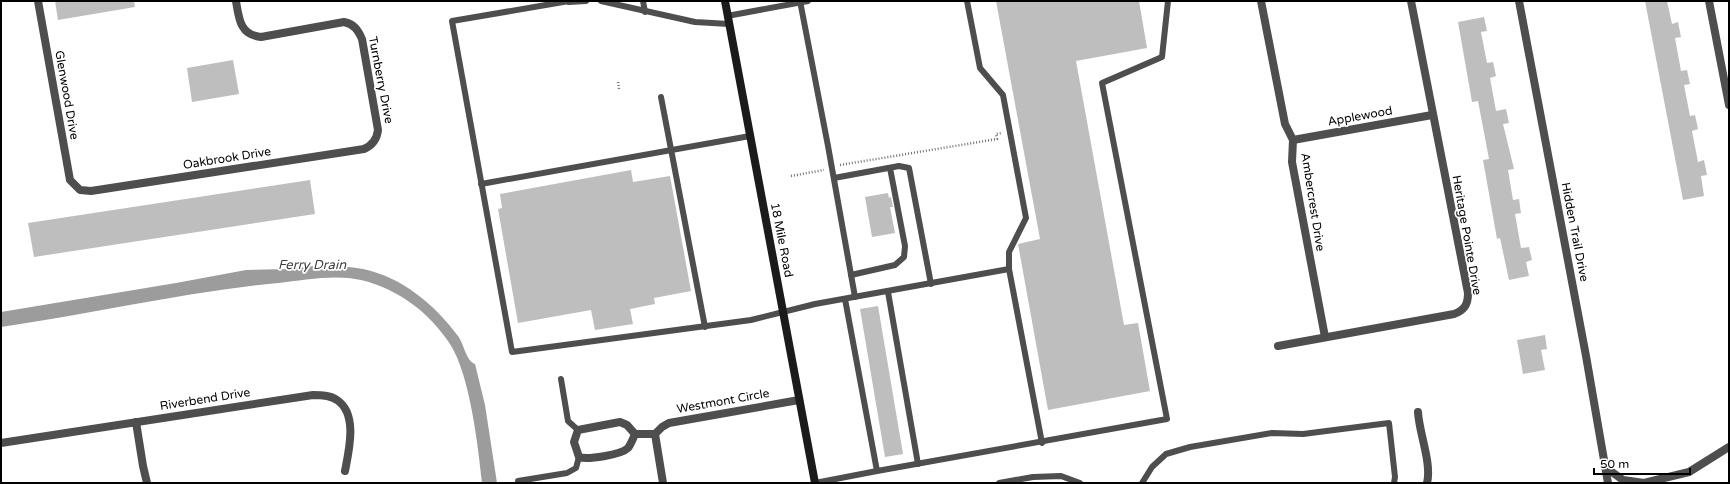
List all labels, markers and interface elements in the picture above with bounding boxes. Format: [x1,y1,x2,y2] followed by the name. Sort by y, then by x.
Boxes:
[366,35,396,125] street label: Turnberry Drive
[52,49,82,141] street label: Glenwood Drive
[1327,103,1393,129] street label: Applewood
[182,144,272,172] street label: Oakbrook Drive
[1298,152,1328,252] street label: Ambercrest Drive
[1450,174,1484,296] street label: Heritage Pointe Drive
[1559,181,1592,283] street label: Hidden Trail Drive
[768,202,796,278] street label: 18 Mile Road
[278,257,347,273] water label: Ferry Drain
[159,385,251,413] street label: Riverbend Drive
[676,386,771,416] street label: Westmont Circle
[1594,450,1690,476] scale bar
[1600,457,1629,471] text: 50 m

